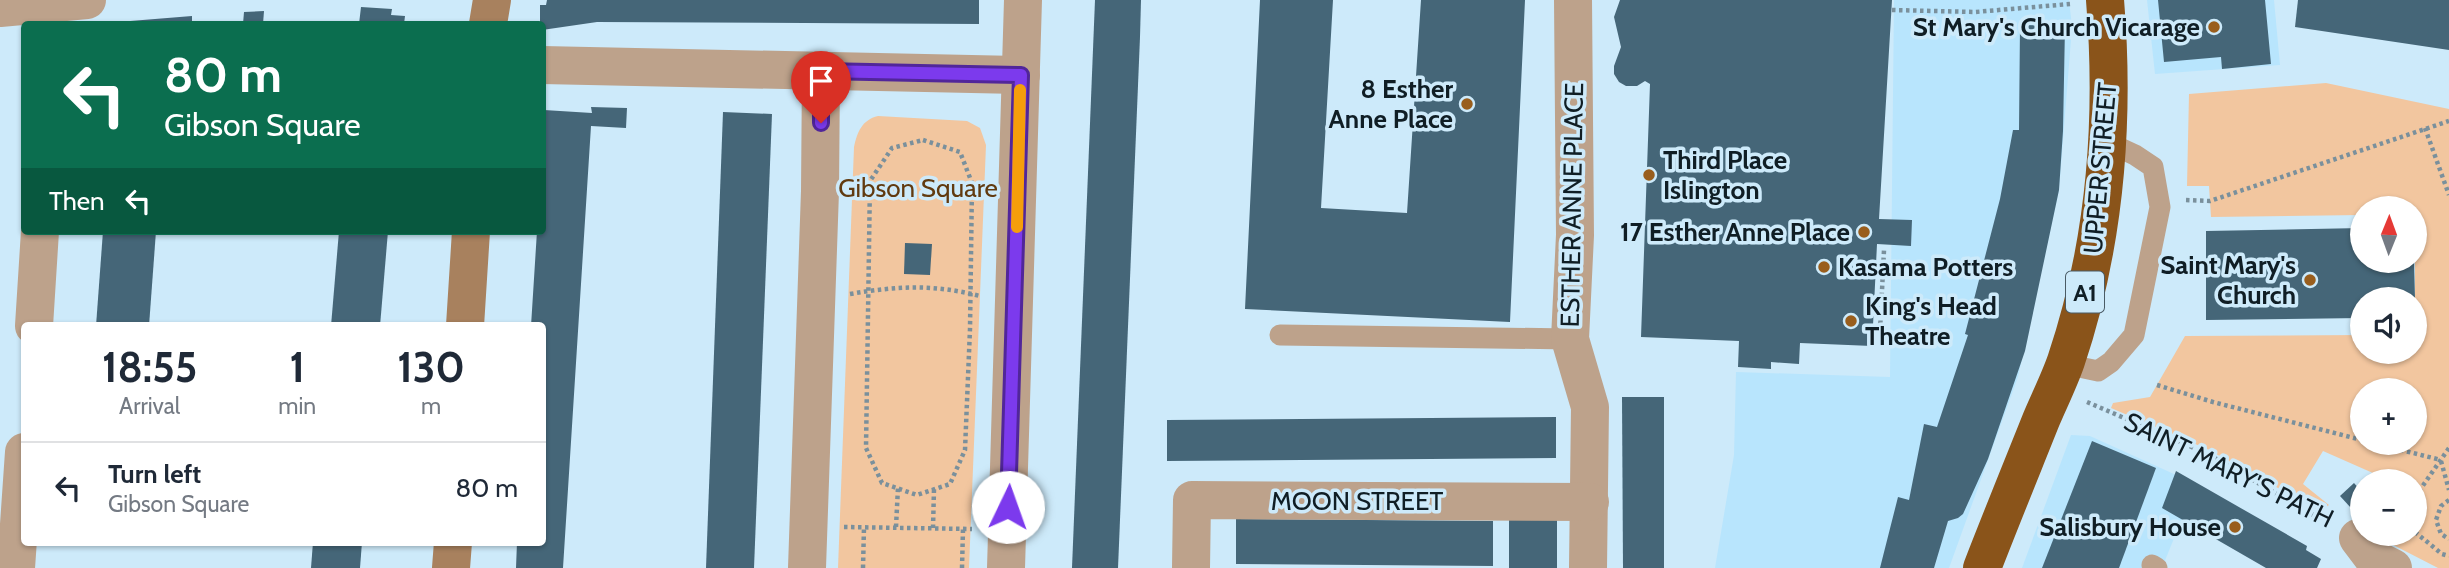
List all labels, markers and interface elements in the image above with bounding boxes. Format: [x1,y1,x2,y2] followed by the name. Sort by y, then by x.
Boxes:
[1913,11,2200,43] place label: St Mary's Church Vicarage
[2206,19,2222,35] marker: St Mary's Church Vicarage
[164,45,282,104] text: 80 m
[49,49,140,140] icon: left
[791,51,851,123] pin
[802,62,840,100] icon: arrive
[1329,73,1453,135] place label: 8 Esther Anne Place
[2077,81,2123,255] street label: UPPER STREET
[1554,82,1590,328] street label: ESTHER ANNE PLACE
[1459,96,1475,112] marker: 8 Esther Anne Place
[164,105,361,144] text: Gibson Square
[1663,144,1787,206] place label: Third Place Islington
[1641,167,1657,183] marker: Third Place Islington
[838,172,998,204] park label: Gibson Square
[119,182,157,220] icon: left
[49,185,105,217] text: Then
[2350,196,2427,273] north arrow
[2350,196,2427,546] map controls
[1620,216,1850,248] place label: 17 Esther Anne Place
[1856,224,1872,240] marker: 17 Esther Anne Place
[2160,249,2296,311] place label: Saint Mary's Church
[1838,251,2013,283] place label: Kasama Potters
[1816,259,1832,275] marker: Kasama Potters
[2066,272,2104,312] road number: A1
[2302,272,2318,288] marker: Saint Mary's Church
[2350,287,2427,364] button: sound
[1865,290,1997,352] place label: King's Head Theatre
[1843,313,1859,329] marker: King's Head Theatre
[102,341,197,393] text: 18:55
[289,341,305,393] text: 1
[397,341,465,393] text: 130
[2350,378,2427,455] button: +
[119,392,180,420] text: Arrival
[278,392,316,420] text: min
[421,392,441,420] text: m
[2119,405,2339,535] street label: SAINT MARY'S PATH
[108,458,201,490] text: Turn left
[49,469,87,507] icon: left
[2350,469,2427,546] button: −
[971,470,1045,544] position arrow
[455,472,518,504] text: 80 m
[1271,485,1443,517] street label: MOON STREET
[108,490,249,518] text: Gibson Square
[2039,511,2221,543] place label: Salisbury House
[2227,519,2243,535] marker: Salisbury House

